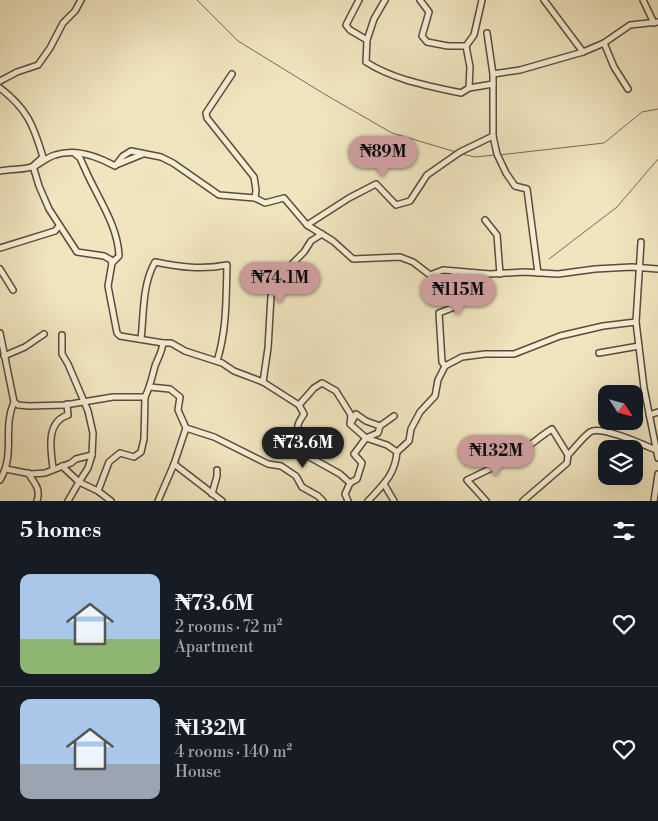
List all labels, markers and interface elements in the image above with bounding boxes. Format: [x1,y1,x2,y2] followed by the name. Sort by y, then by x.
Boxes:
[353,136,413,178] pin: ₦89M
[360,142,407,162] text: ₦89M
[239,262,321,304] pin: ₦74.1M
[251,268,309,288] text: ₦74.1M
[423,274,493,316] pin: ₦115M
[432,280,484,300] text: ₦115M
[598,385,642,430] north arrow
[598,385,643,485] map controls
[262,426,344,469] pin: ₦73.6M
[273,433,333,453] text: ₦73.6M
[461,434,531,477] pin: ₦132M
[598,440,643,485] button: layers
[469,441,523,461] text: ₦132M
[610,517,638,545] icon: filters
[20,518,101,544] text: 5 homes
[175,591,254,617] text: ₦73.6M
[60,594,120,654] icon: home
[610,610,638,638] icon: heart
[175,617,282,637] text: 2 rooms · 72 m²
[175,637,254,657] text: Apartment
[175,716,246,742] text: ₦132M
[60,719,120,779] icon: home
[610,735,638,763] icon: heart
[175,742,292,762] text: 4 rooms · 140 m²
[175,762,221,782] text: House

